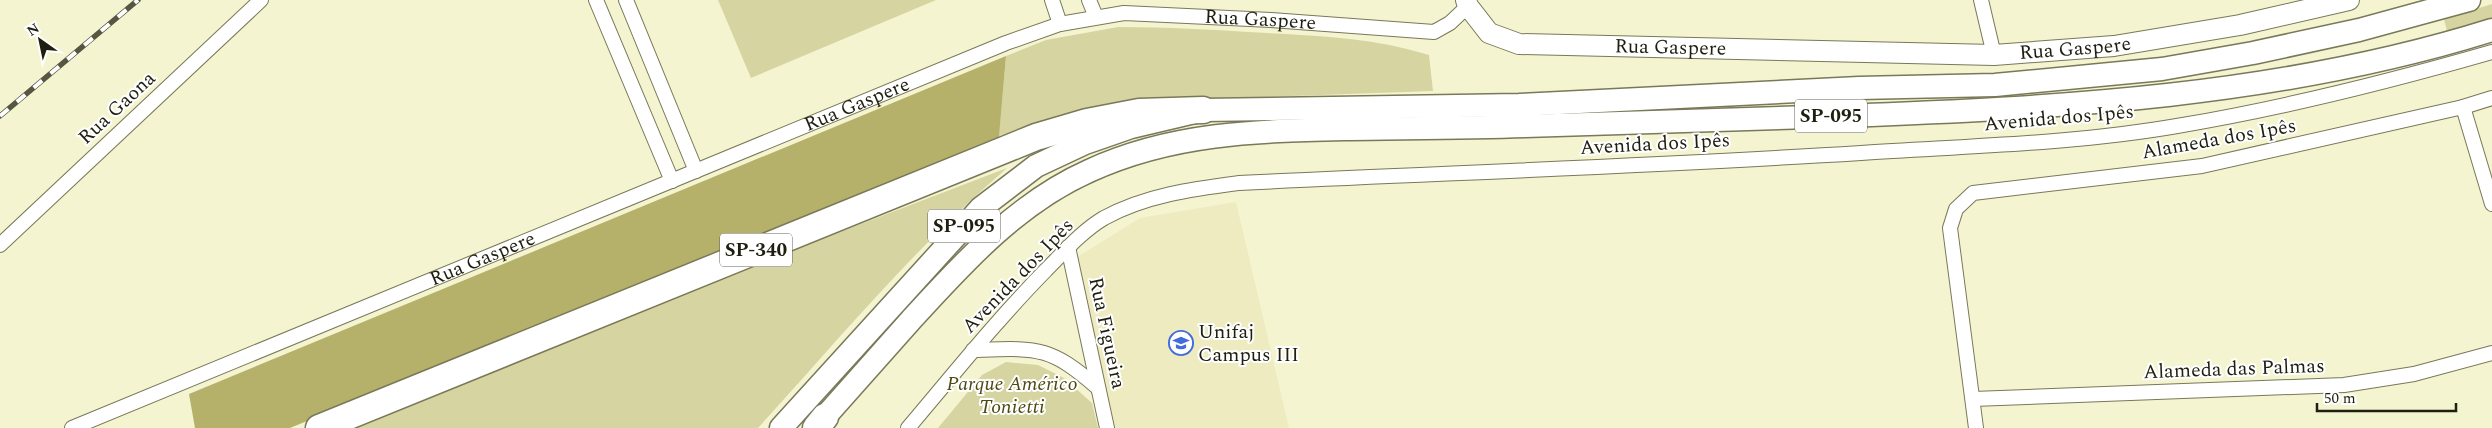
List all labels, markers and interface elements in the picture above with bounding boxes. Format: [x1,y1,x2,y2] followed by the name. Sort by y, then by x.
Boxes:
[1204,2,1317,38] street label: Rua Gaspere
[15,15,65,65] north arrow
[23,18,44,41] text: N
[2018,28,2133,68] street label: Rua Gaspere
[1614,31,1727,64] street label: Rua Gaspere
[71,64,163,152] street label: Rua Gaona
[800,69,914,140] street label: Rua Gaspere
[1983,97,2135,139] street label: Avenida dos Ipês
[1795,100,1867,132] road number: SP-095
[2139,111,2299,167] street label: Alameda dos Ipês
[1579,125,1731,163] street label: Avenida dos Ipês
[928,210,1000,242] road number: SP-095
[955,211,1081,341] street label: Avenida dos Ipês
[425,224,540,294] street label: Rua Gaspere
[720,234,792,266] road number: SP-340
[1081,274,1134,392] street label: Rua Figueira
[1198,317,1299,370] place label: Unifaj Campus III
[1168,330,1194,356] school or university icon: Unifaj Campus III
[2143,351,2325,387] street label: Alameda das Palmas
[946,369,1078,422] park label: Parque Américo Tonietti
[2317,380,2456,412] scale bar
[2324,387,2356,410] text: 50 m

